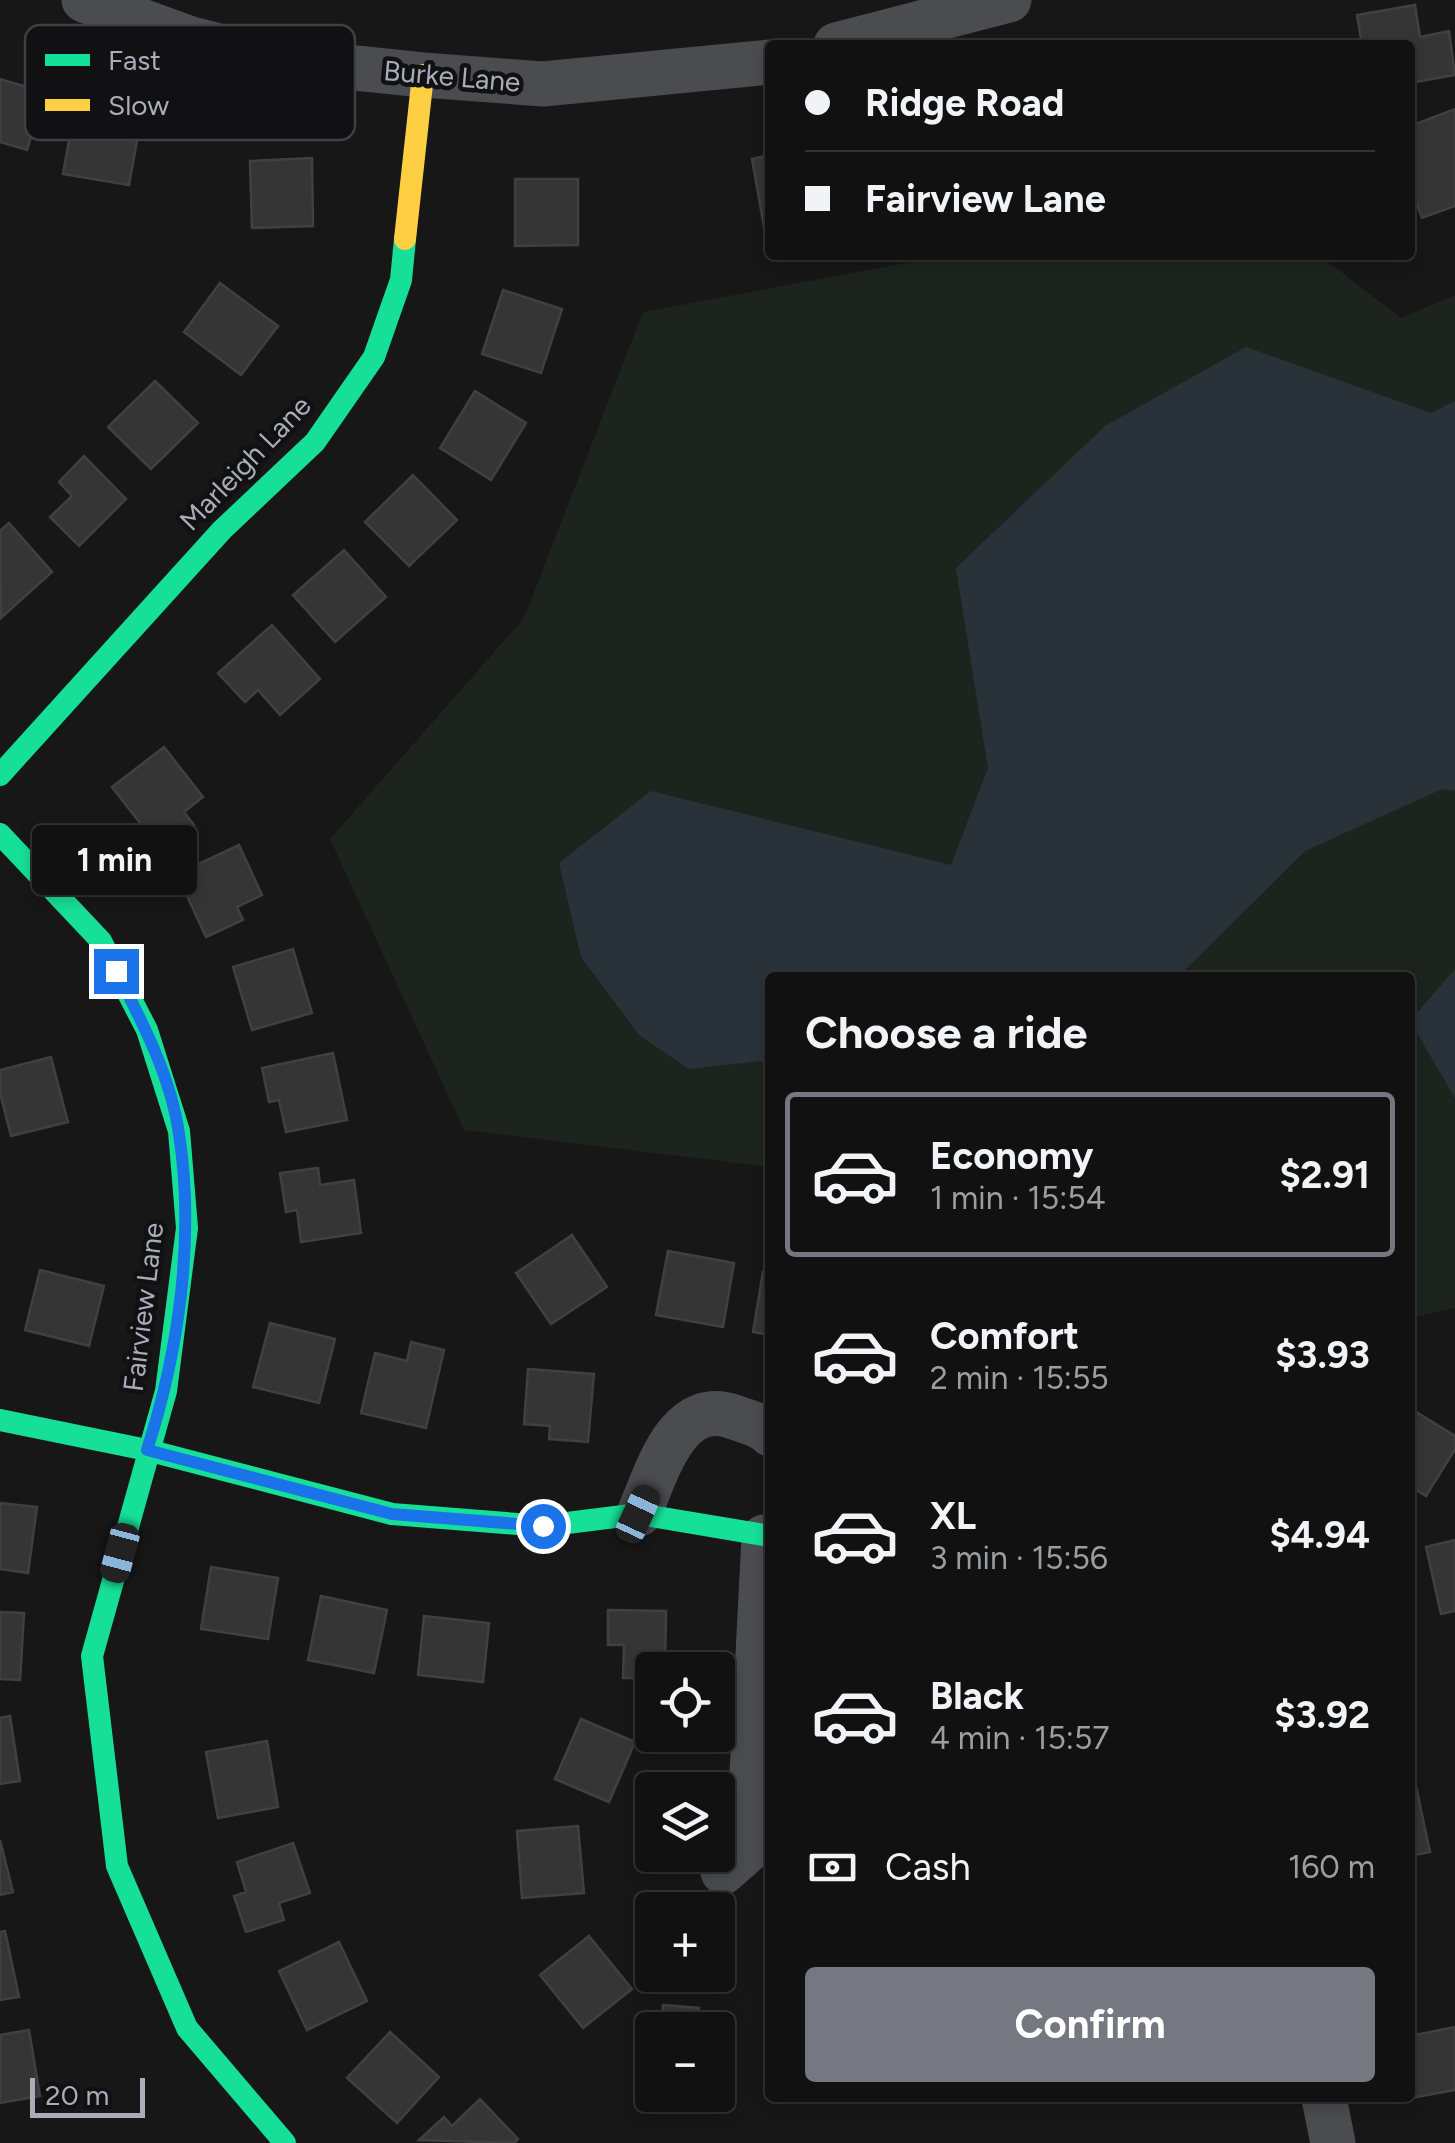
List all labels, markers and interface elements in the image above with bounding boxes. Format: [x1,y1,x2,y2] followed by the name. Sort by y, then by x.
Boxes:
[25,25,355,140] legend
[108,43,161,77] text: Fast
[382,53,522,99] street label: Burke Lane
[865,80,1064,126] text: Ridge Road
[108,88,169,122] text: Slow
[865,176,1106,222] text: Fairview Lane
[172,389,318,537] street label: Marleigh Lane
[34,826,198,896] callout: 1 min
[77,841,152,879] text: 1 min
[94,949,139,994] route end
[805,1005,1087,1059] text: Choose a ride
[810,1130,900,1220] icon: car
[930,1133,1093,1179] text: Economy
[1279,1152,1370,1198] text: $2.91
[930,1179,1106,1217] text: 1 min · 15:54
[116,1221,170,1393] street label: Fairview Lane
[810,1310,900,1400] icon: car
[930,1313,1079,1359] text: Comfort
[1275,1332,1370,1378] text: $3.93
[930,1359,1109,1397] text: 2 min · 15:55
[612,1480,664,1548] car
[810,1490,900,1580] icon: car
[930,1493,976,1539] text: XL
[521,1504,566,1549] route start
[1269,1512,1370,1558] text: $4.94
[98,1520,142,1586] car
[930,1539,1108,1577] text: 3 min · 15:56
[635,1652,735,2112] map controls
[635,1652,735,1752] button: locate
[810,1670,900,1760] icon: car
[930,1673,1024,1719] text: Black
[1274,1692,1370,1738] text: $3.92
[930,1719,1110,1757] text: 4 min · 15:57
[635,1772,735,1872] button: layers
[805,1840,860,1895] icon: cash
[885,1844,971,1890] text: Cash
[1288,1848,1375,1886] text: 160 m
[635,1892,735,1992] button: +
[805,1967,1375,2082] button: Confirm
[635,2012,735,2112] button: −
[30,2073,145,2118] scale bar
[45,2078,109,2112] text: 20 m

